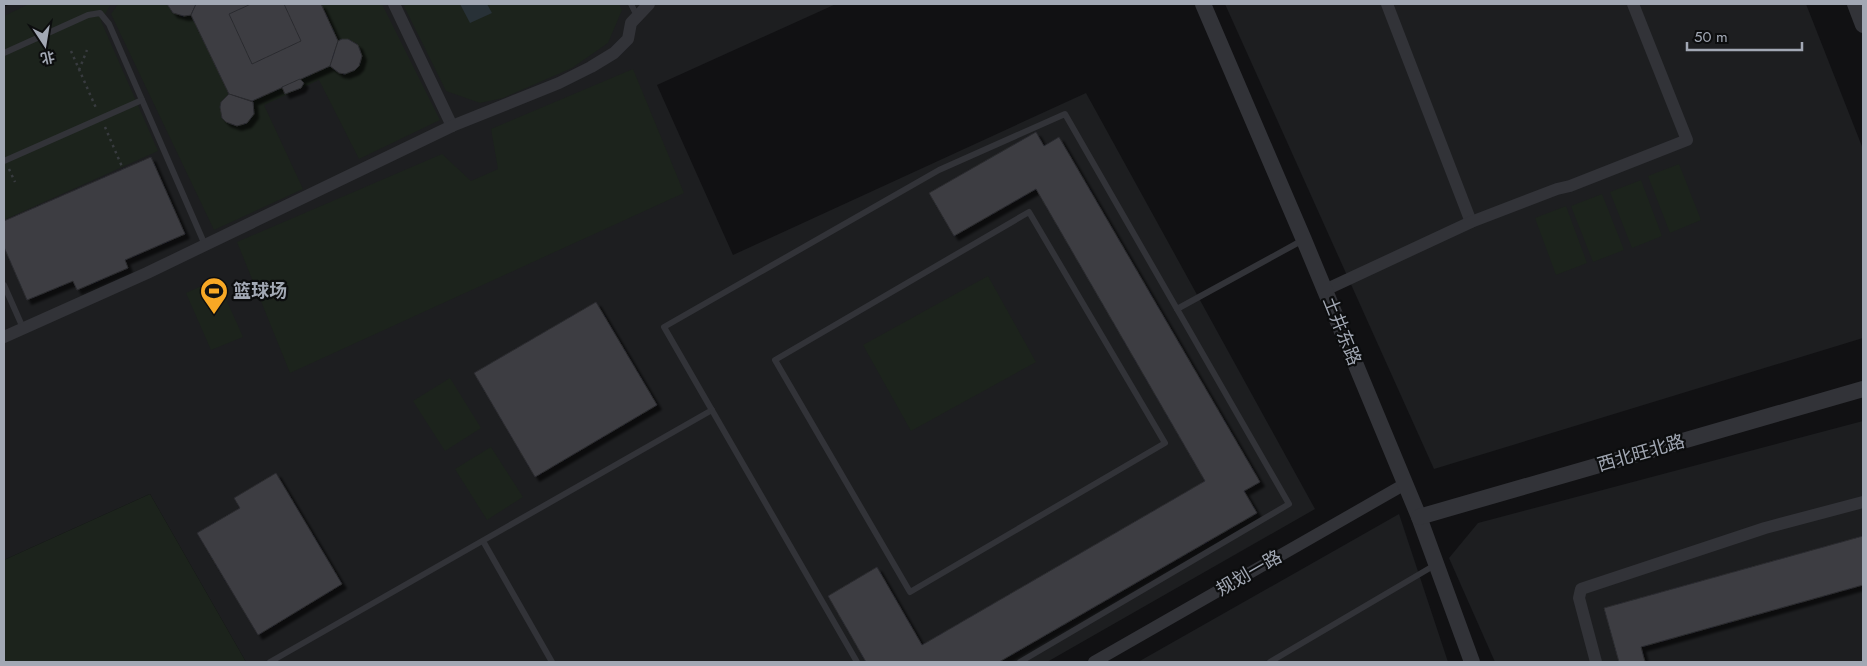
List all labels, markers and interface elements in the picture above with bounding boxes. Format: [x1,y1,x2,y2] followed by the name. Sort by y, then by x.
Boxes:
[20,20,70,70] north arrow
[1687,20,1802,52] scale bar
[1694,26,1728,48] text: 50 m
[39,46,57,69] text: 北
[199,276,229,315] sports icon: 篮球场
[233,278,287,304] place label: 篮球场
[1316,293,1368,369] street label: 土井东路
[1594,428,1688,478] street label: 西北旺北路
[1211,544,1287,602] street label: 规划一路

